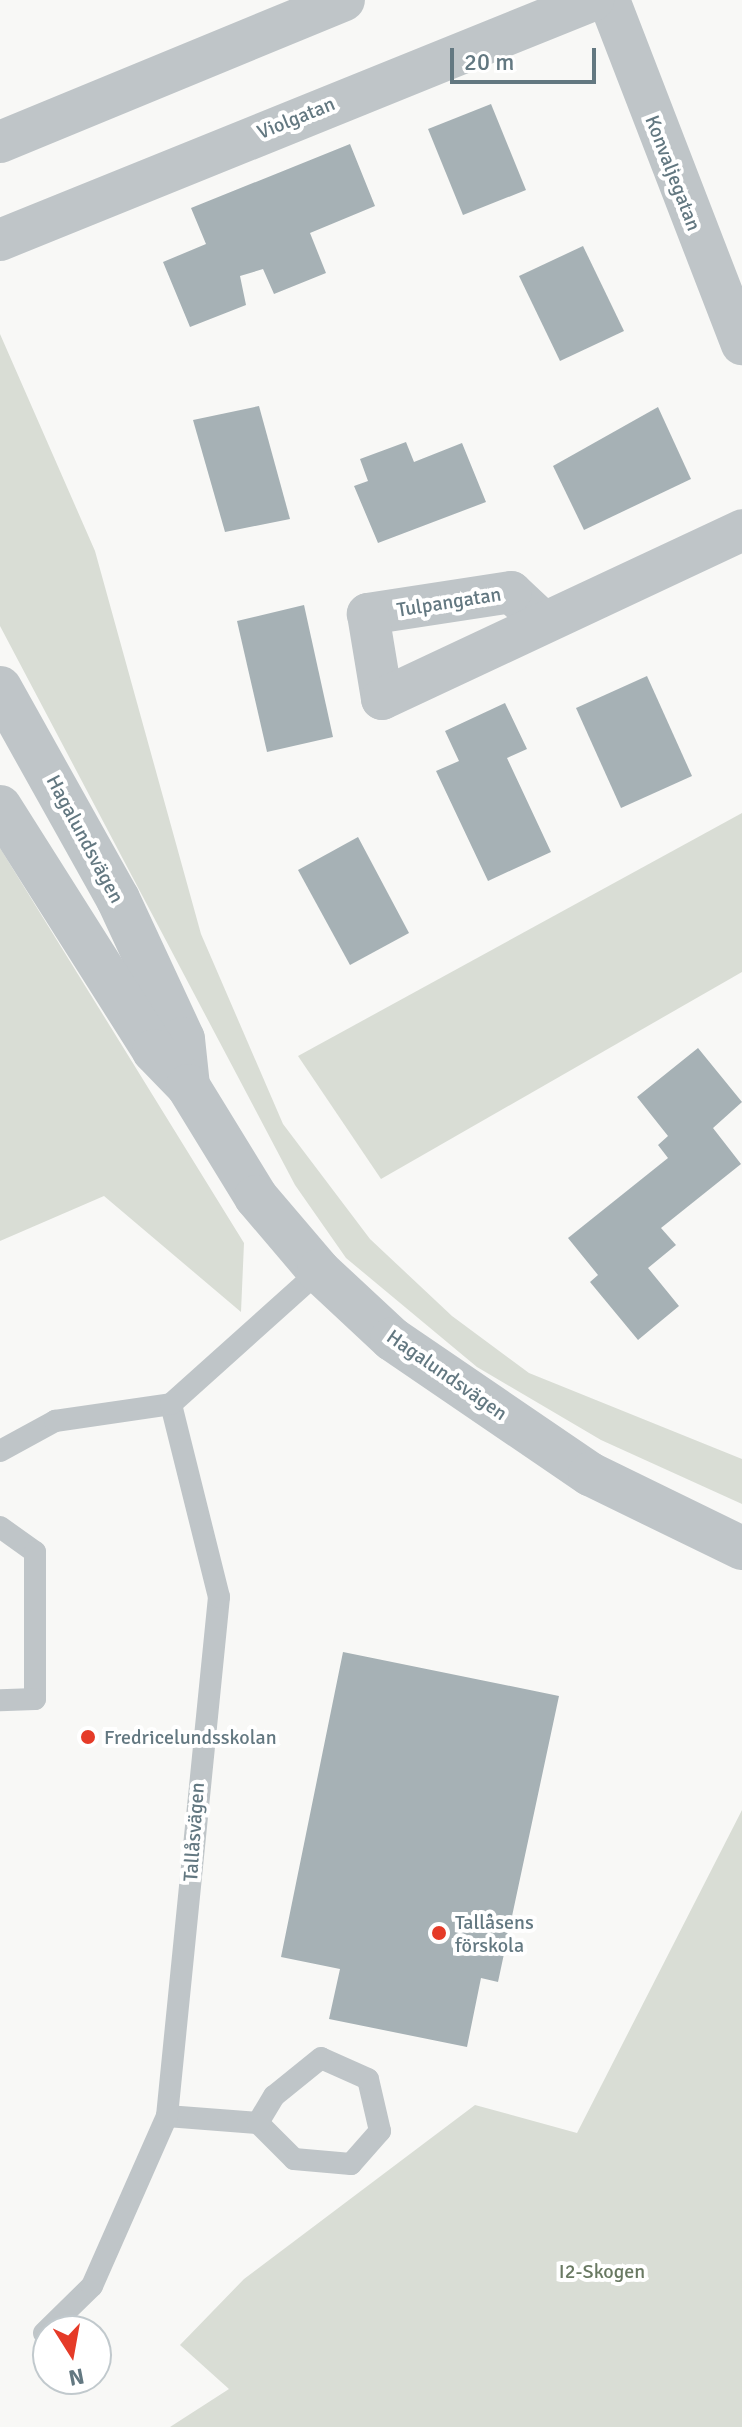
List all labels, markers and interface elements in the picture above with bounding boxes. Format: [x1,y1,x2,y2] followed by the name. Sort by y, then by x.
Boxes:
[454,32,600,82] scale bar
[464,47,514,77] text: 20 m
[254,92,338,144] street label: Violgatan
[640,112,706,234] street label: Konvaljegatan
[395,582,503,622] street label: Tulpangatan
[41,771,129,907] street label: Hagalundsvägen
[382,1325,512,1425] street label: Hagalundsvägen
[104,1725,277,1749] place label: Fredricelundsskolan
[79,1728,97,1746] marker: Fredricelundsskolan
[179,1782,209,1882] street label: Tallåsvägen
[455,1910,534,1957] place label: Tallåsens förskola
[430,1924,448,1942] marker: Tallåsens förskola
[559,2259,645,2283] park label: I2-Skogen
[32,2315,112,2395] north arrow
[66,2362,86,2392] text: N

